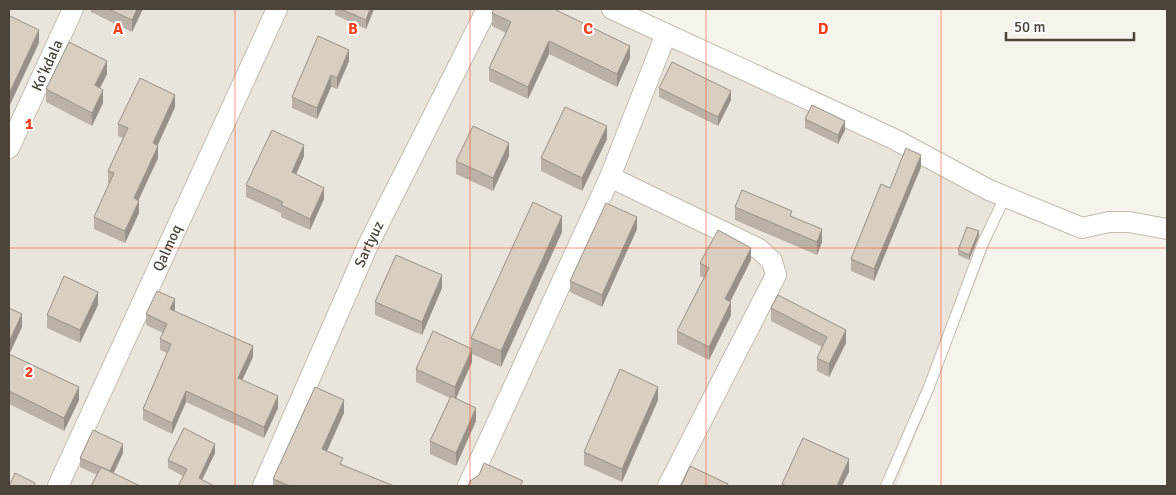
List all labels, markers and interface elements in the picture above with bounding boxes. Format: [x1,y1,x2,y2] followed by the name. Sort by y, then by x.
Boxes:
[1006,10,1134,42] scale bar
[1014,18,1045,36] text: 50 m
[113,19,124,39] text: A
[348,19,358,39] text: B
[583,19,593,39] text: C
[818,19,829,39] text: D
[27,37,67,94] street label: Ko'kdala
[25,114,34,134] text: 1
[350,218,388,270] street label: Sartyuz
[149,222,186,274] street label: Qalmoq
[25,362,33,382] text: 2

